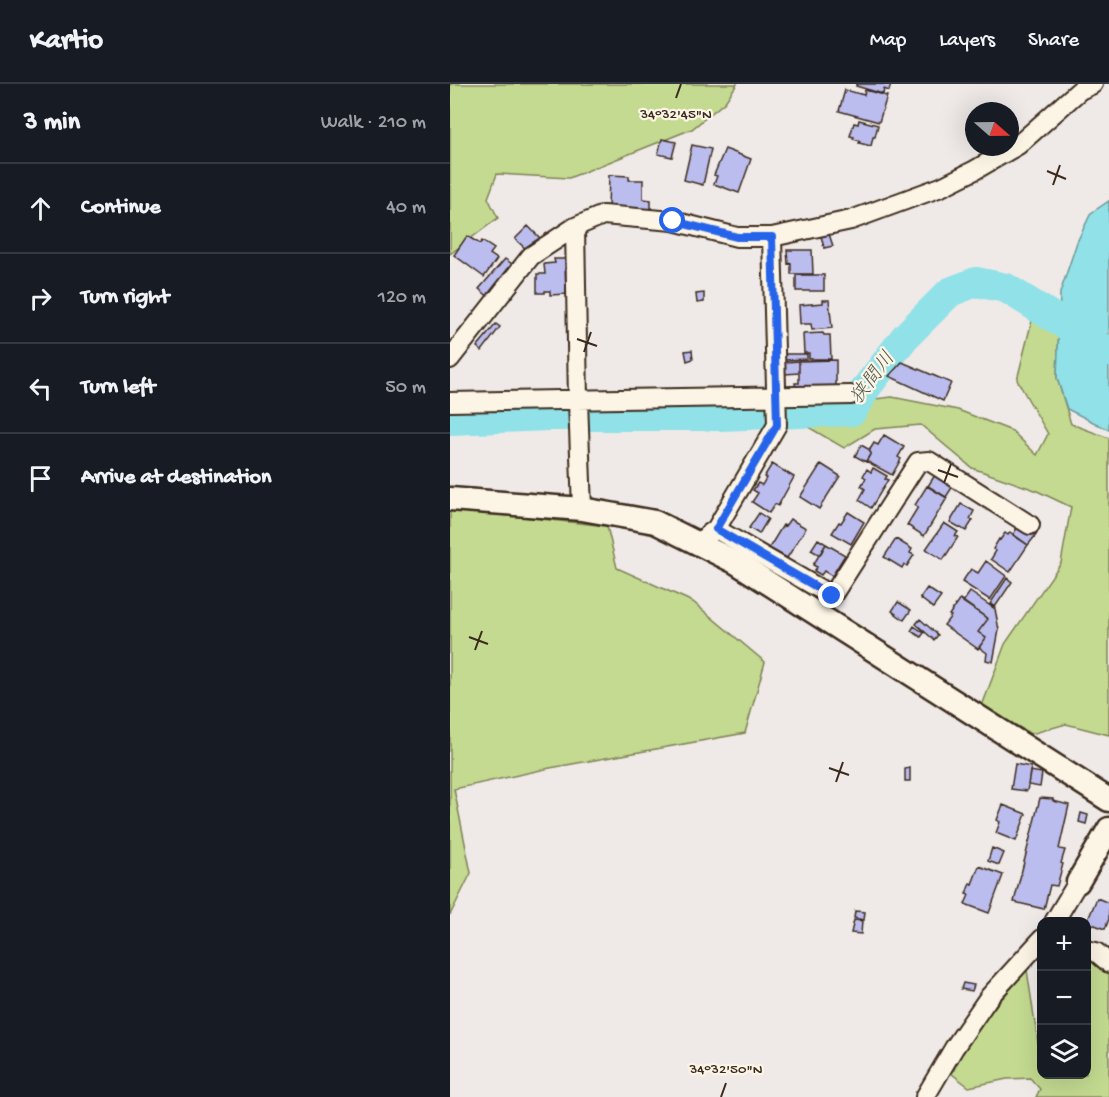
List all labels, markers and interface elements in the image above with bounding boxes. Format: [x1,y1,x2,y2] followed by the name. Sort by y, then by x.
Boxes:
[30,25,103,58] text: Kartio
[870,29,906,54] text: Map
[939,29,995,54] text: Layers
[1028,29,1079,54] text: Share
[965,102,1019,156] north arrow
[639,106,712,124] text: 34°32'45"N
[24,108,80,139] text: 3 min
[321,112,426,135] text: Walk · 210 m
[24,192,57,225] icon: ahead
[81,195,161,221] text: Continue
[386,197,426,220] text: 40 m
[659,207,685,233] route start
[24,282,57,315] icon: right
[81,285,169,311] text: Turn right
[378,287,426,310] text: 120 m
[846,348,901,410] water label: 狭間川
[24,372,57,405] icon: left
[81,375,155,401] text: Turn left
[385,377,426,400] text: 50 m
[24,462,57,495] icon: arrive
[81,465,271,491] text: Arrive at destination
[818,582,844,608] route end
[1037,917,1091,1079] map controls
[1037,917,1091,971] button: +
[1037,971,1091,1025] button: −
[1037,1025,1091,1079] button: layers
[688,1061,763,1079] text: 34°32'50"N

